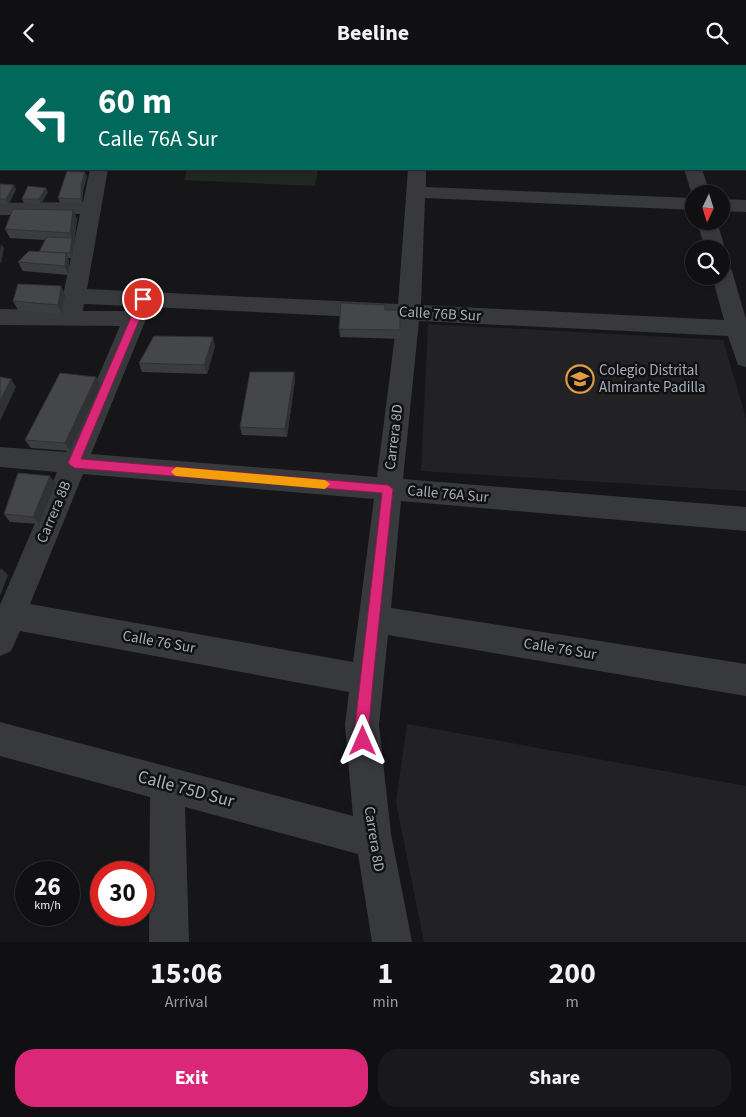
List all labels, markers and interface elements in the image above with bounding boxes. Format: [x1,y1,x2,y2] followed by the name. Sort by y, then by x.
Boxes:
[337,17,409,49] text: Beeline
[15,19,43,47] icon: back
[703,19,731,47] icon: search
[98,77,172,127] text: 60 m
[15,85,80,150] icon: left
[98,123,218,155] text: Calle 76A Sur
[685,185,730,230] north arrow
[685,185,730,285] map controls
[685,240,730,285] button: search
[122,278,164,320] pin
[129,285,157,313] icon: arrive
[398,301,482,327] street label: Calle 76B Sur
[599,360,706,398] place label: Colegio Distrital Almirante Padilla
[565,364,595,394] school or university icon: Colegio Distrital Almirante Padilla
[380,403,408,471] street label: Carrera 8D
[32,478,77,546] street label: Carrera 8B
[406,480,490,508] street label: Calle 76A Sur
[121,625,198,659] street label: Calle 76 Sur
[522,633,599,665] street label: Calle 76 Sur
[336,714,388,766] position arrow
[135,764,238,814] street label: Calle 75D Sur
[358,805,390,873] street label: Carrera 8D
[90,861,155,926] speed limit sign: 30
[34,869,61,905] text: 26
[34,897,61,914] text: km/h
[150,952,222,995] text: 15:06
[377,952,393,995] text: 1
[548,952,596,995] text: 200
[165,991,208,1013] text: Arrival
[372,991,398,1013] text: min
[566,991,579,1013] text: m
[15,1049,368,1107] button: Exit
[378,1049,731,1107] button: Share

